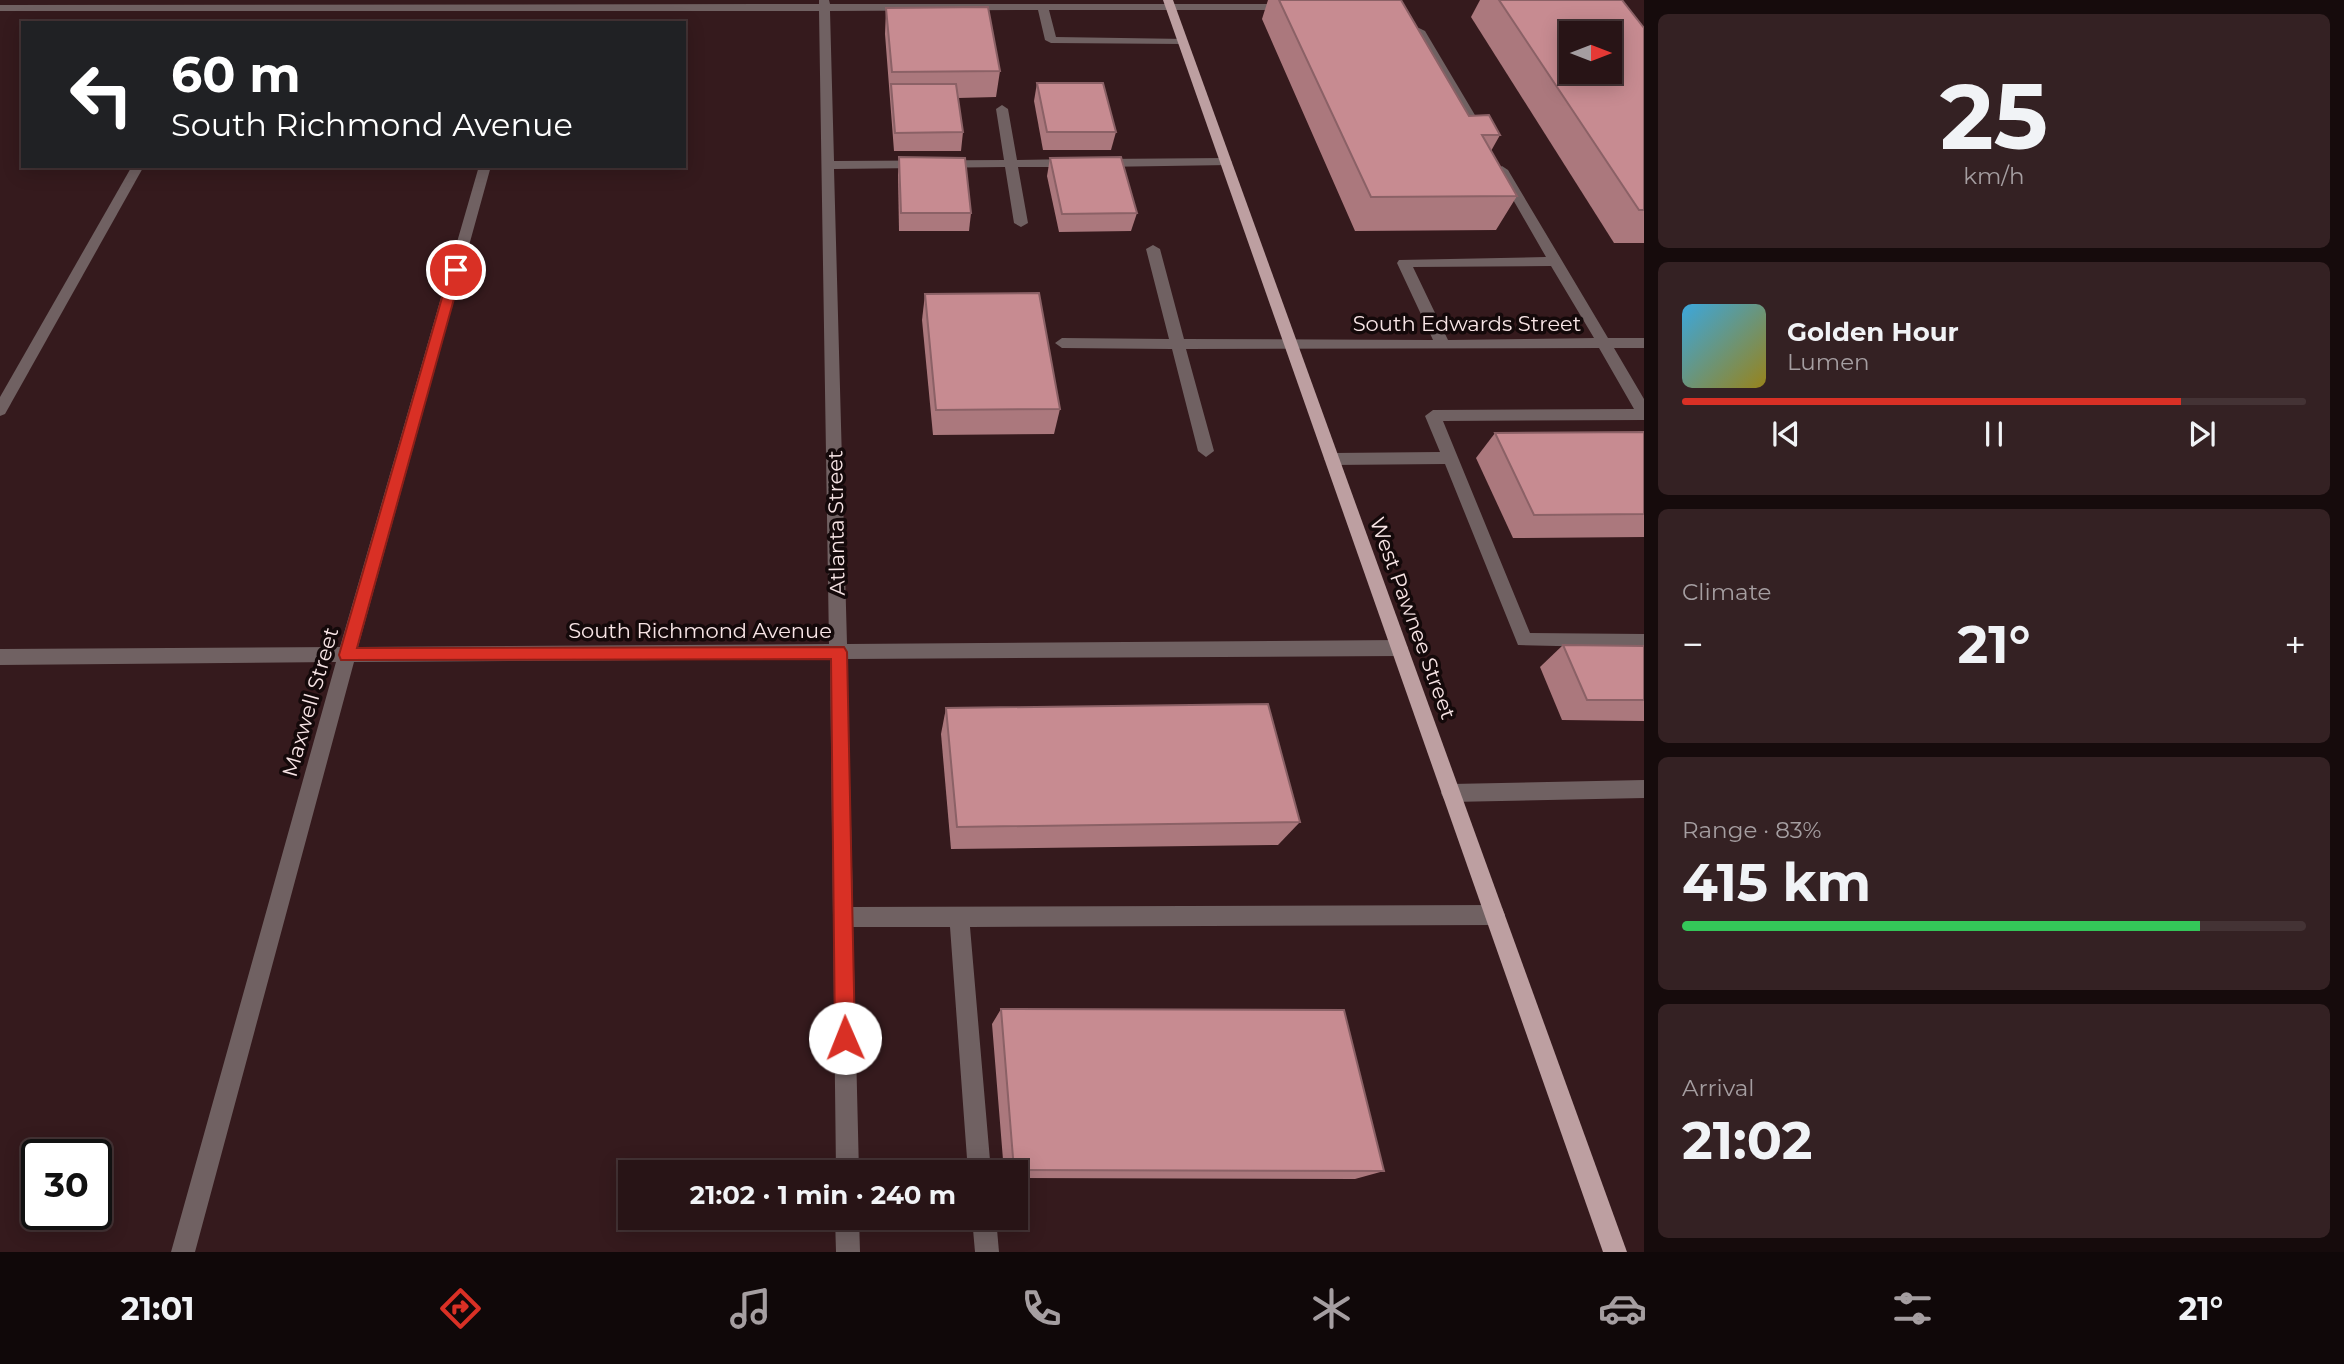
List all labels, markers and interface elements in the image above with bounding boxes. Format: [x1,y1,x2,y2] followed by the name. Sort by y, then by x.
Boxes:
[1559,21,1622,84] north arrow
[1559,21,1622,84] map controls
[171,45,301,104] text: 60 m
[56,49,147,140] icon: left
[1940,61,2048,172] text: 25
[171,105,573,144] text: South Richmond Avenue
[1963,162,2025,190] text: km/h
[426,240,486,300] pin
[437,251,475,289] icon: arrive
[1353,311,1581,336] street label: South Edwards Street
[1787,316,1959,348] text: Golden Hour
[1787,348,1870,376] text: Lumen
[1767,415,1805,453] icon: previous
[1975,415,2013,453] icon: pause
[2183,415,2221,453] icon: next
[822,450,850,596] street label: Atlanta Street
[1365,514,1461,722] street label: West Pawnee Street
[1682,578,1771,606] text: Climate
[1958,613,2030,676] text: 21°
[568,618,832,643] street label: South Richmond Avenue
[1682,621,1704,668] text: −
[2284,621,2306,668] text: +
[277,624,343,780] street label: Maxwell Street
[1682,816,1822,844] text: Range · 83%
[1682,851,1871,914] text: 415 km
[808,1001,882,1075] position arrow
[1682,1074,1755,1102] text: Arrival
[1682,1109,1812,1172] text: 21:02
[21,1139,112,1230] speed limit sign: 30
[690,1179,956,1211] text: 21:02 · 1 min · 240 m
[436,1284,485,1333] icon: directions
[726,1284,775,1333] icon: music
[1017,1284,1066,1333] icon: phone
[1307,1284,1356,1333] icon: climate
[1598,1284,1647,1333] icon: car
[1888,1284,1937,1333] icon: filters
[121,1289,195,1328] text: 21:01
[2178,1289,2223,1328] text: 21°

